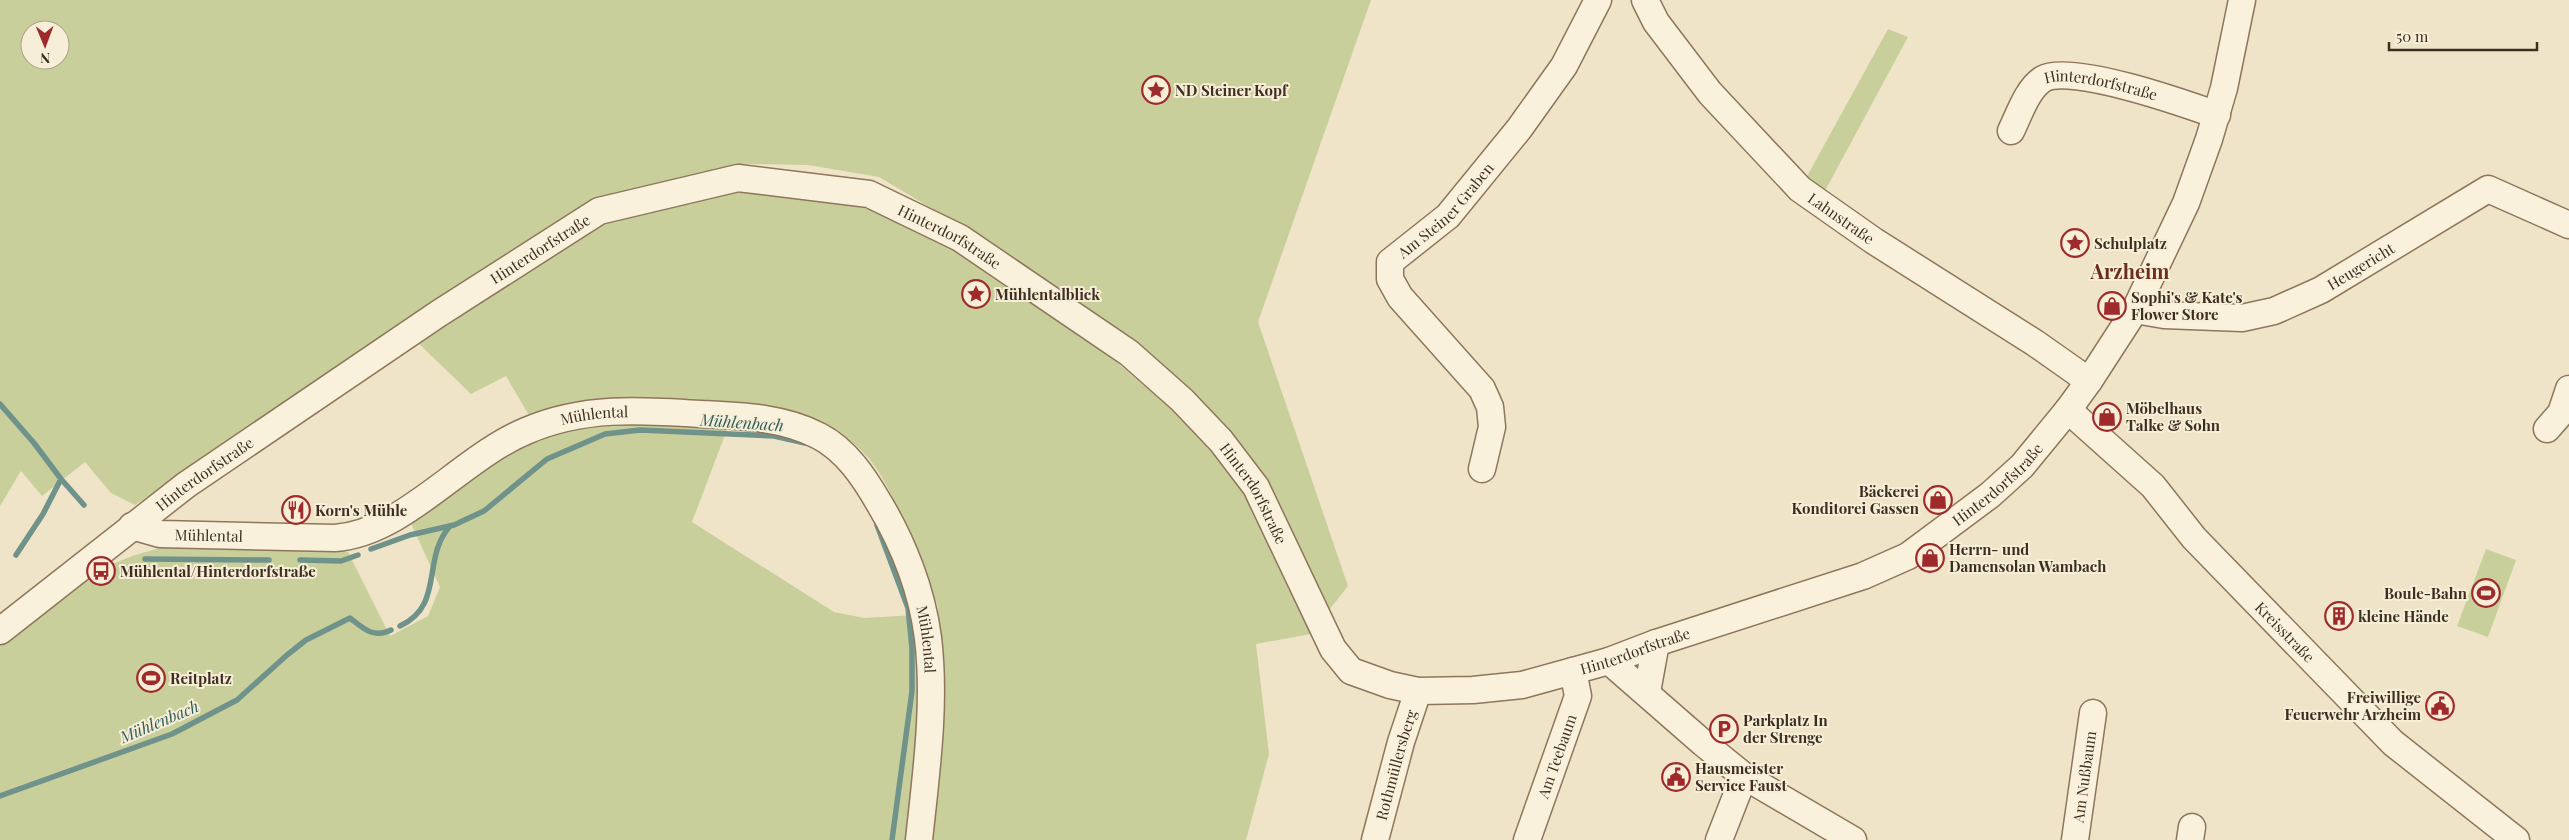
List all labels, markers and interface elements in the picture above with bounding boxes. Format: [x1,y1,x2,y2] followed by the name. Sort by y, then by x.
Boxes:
[20,20,70,70] north arrow
[2389,20,2536,52] scale bar
[2396,26,2429,46] text: 50 m
[40,49,50,68] text: N
[2042,65,2160,105] street label: Hinterdorfstraße
[1141,75,1171,105] place icon: ND Steiner Kopf
[1175,80,1289,100] place label: ND Steiner Kopf
[1392,158,1498,263] street label: Am Steiner Graben
[1804,188,1879,248] street label: Lahnstraße
[895,200,1005,273] street label: Hinterdorfstraße
[486,209,594,288] street label: Hinterdorfstraße
[2060,228,2090,258] place icon: Schulplatz
[2094,233,2167,253] place label: Schulplatz
[2323,238,2399,294] street label: Heugericht
[2090,257,2169,284] district label: Arzheim
[961,279,991,309] place icon: Mühlentalblick
[995,284,1100,304] place label: Mühlentalblick
[2131,287,2242,324] place label: Sophi's & Kate's Flower Store
[2097,291,2127,321] shop icon: Sophi's & Kate's Flower Store
[2126,398,2221,435] place label: Möbelhaus Talke & Sohn
[558,401,628,429] street label: Mühlental
[2092,402,2122,432] shop icon: Möbelhaus Talke & Sohn
[698,409,785,435] water label: Mühlenbach
[151,432,257,515] street label: Hinterdorfstraße
[1216,439,1292,547] street label: Hinterdorfstraße
[1948,439,2047,530] street label: Hinterdorfstraße
[1792,481,1920,518] place label: Bäckerei Konditorei Gassen
[1923,485,1953,515] shop icon: Bäckerei Konditorei Gassen
[281,495,311,525] restaurant icon: Korn's Mühle
[315,500,408,520] place label: Korn's Mühle
[175,524,243,546] street label: Mühlental
[1949,539,2106,576] place label: Herrn- und Damensolan Wambach
[1915,543,1945,573] shop icon: Herrn- und Damensolan Wambach
[86,556,116,586] bus stop icon: Mühlental/Hinterdorfstraße
[120,561,316,581] place label: Mühlental/Hinterdorfstraße
[2471,578,2501,608] sports icon: Boule-Bahn
[2384,583,2468,603] place label: Boule-Bahn
[2251,597,2319,667] street label: Kreisstraße
[2324,601,2354,631] building icon: kleine Hände
[912,603,941,674] street label: Mühlental
[2358,606,2449,626] place label: kleine Hände
[1578,623,1693,679] street label: Hinterdorfstraße
[136,663,166,693] sports icon: Reitplatz
[170,668,232,688] place label: Reitplatz
[2284,687,2421,724] place label: Freiwillige Feuerwehr Arzheim
[2425,691,2455,721] public building icon: Freiwillige Feuerwehr Arzheim
[115,695,202,747] water label: Mühlenbach
[1371,707,1421,822] street label: Rothmüllersberg
[1743,710,1829,747] place label: Parkplatz In der Strenge
[1532,711,1581,802] street label: Am Teebaum
[1709,714,1739,744] parking icon: Parkplatz In der Strenge
[2067,729,2100,825] street label: Am Nußbaum
[1695,758,1787,795] place label: Hausmeister Service Faust
[1661,762,1691,792] public building icon: Hausmeister Service Faust

